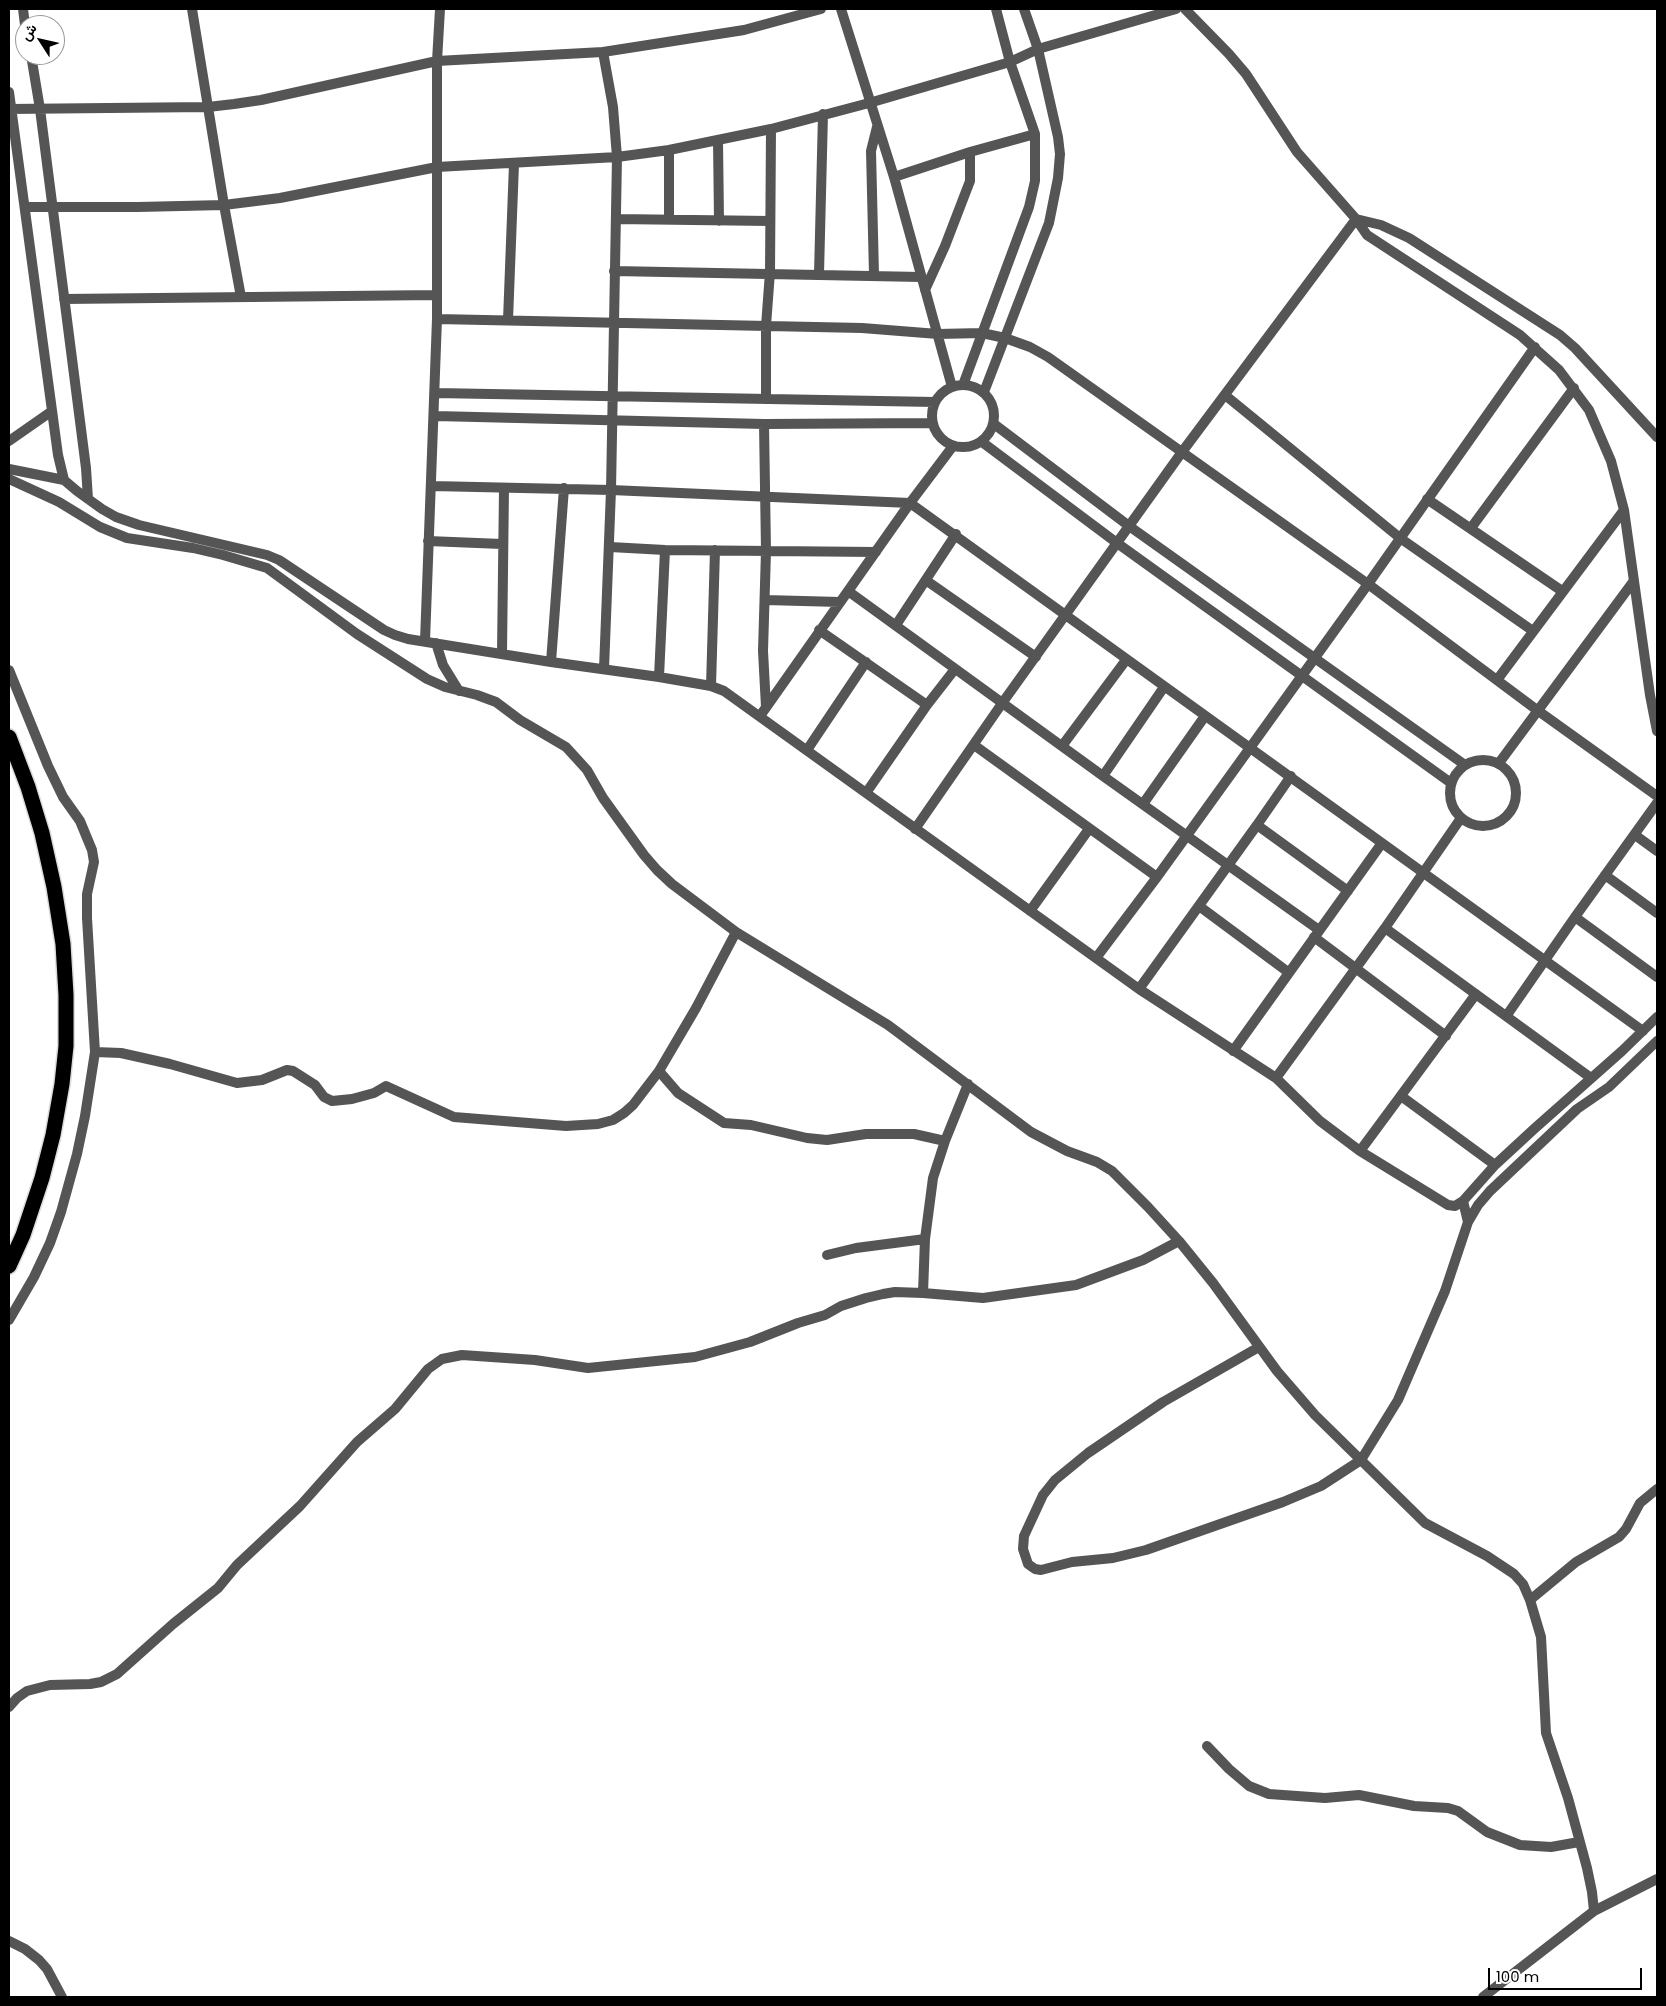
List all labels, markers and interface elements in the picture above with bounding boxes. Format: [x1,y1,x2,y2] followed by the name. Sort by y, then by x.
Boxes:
[15,15,65,65] north arrow
[16,19,42,45] text: ش
[1491,1958,1645,1990] scale bar
[1496,1966,1539,1987] text: 100 m

